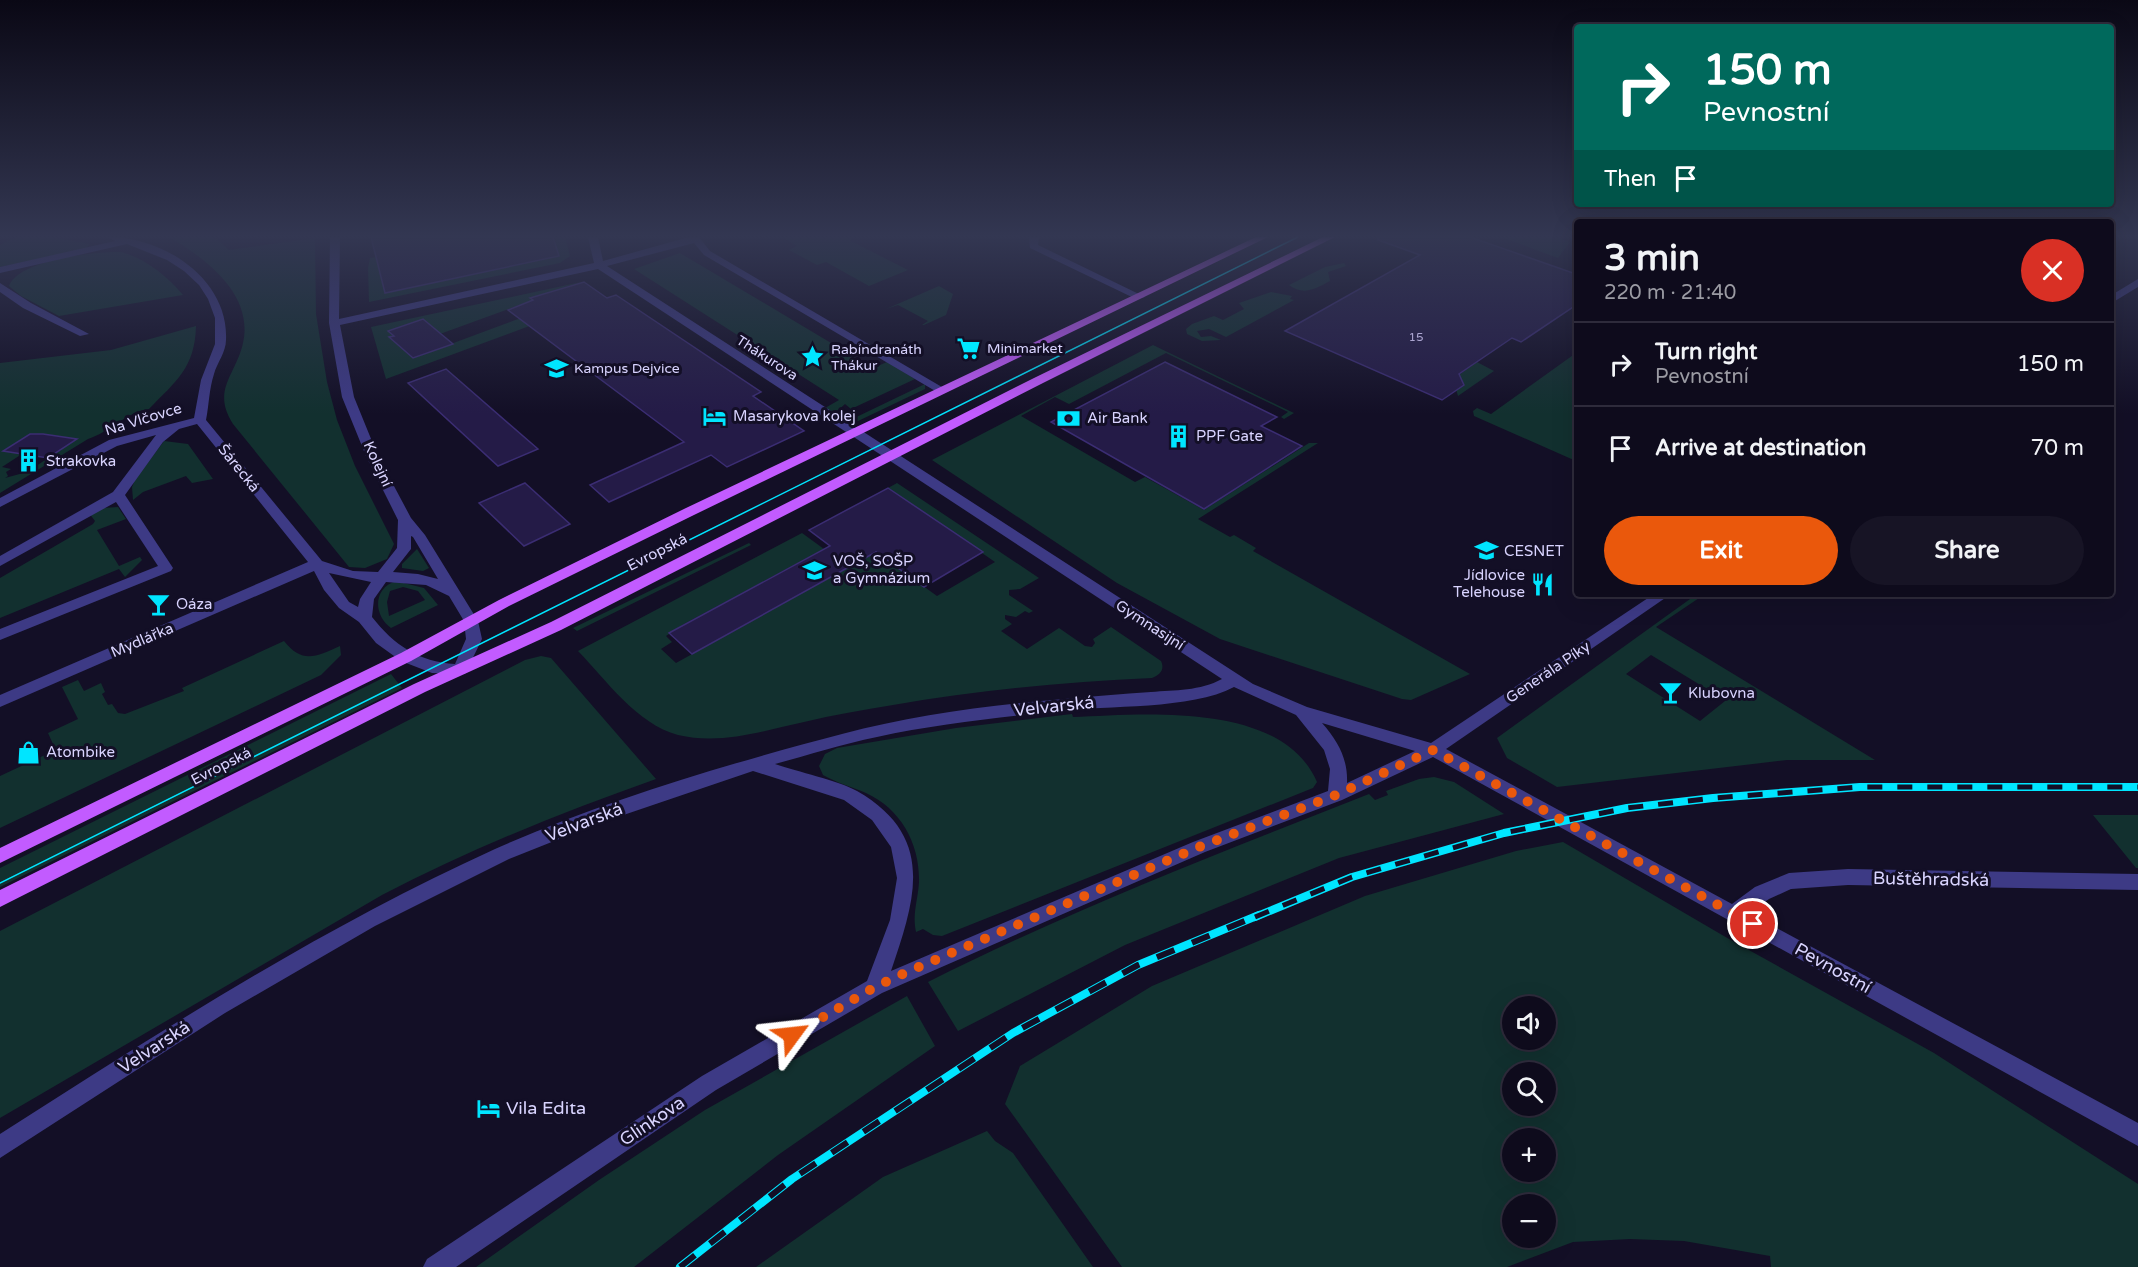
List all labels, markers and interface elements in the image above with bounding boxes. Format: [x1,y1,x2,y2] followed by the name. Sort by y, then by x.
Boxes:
[1703,45,1832,96] text: 150 m
[1604,48,1682,126] icon: right
[1703,96,1829,129] text: Pevnostní
[1669,162,1702,195] icon: arrive
[1604,166,1657,192] text: Then
[1604,237,1700,280] text: 3 min
[2021,239,2084,302] button: close
[1604,281,1736,305] text: 220 m · 21:40
[1408,330,1424,344] house number: 15
[733,332,801,384] street label: Thákurova
[956,335,982,361] supermarket icon: Minimarket
[1655,339,1757,365] text: Turn right
[987,340,1063,357] place label: Minimarket
[831,341,922,374] place label: Rabíndranáth Thákur
[800,344,826,370] place icon: Rabíndranáth Thákur
[1604,348,1637,381] icon: right
[2017,351,2084,377] text: 150 m
[543,355,569,381] school or university icon: Kampus Dejvice
[574,360,680,377] place label: Kampus Dejvice
[1655,365,1749,389] text: Pevnostní
[102,399,184,439] street label: Na Vlčovce
[702,403,728,429] hotel icon: Masarykova kolej
[1056,405,1082,431] bank icon: Air Bank
[733,407,856,425] place label: Masarykova kolej
[1087,409,1148,427] place label: Air Bank
[1165,423,1191,449] building icon: PPF Gate
[1196,427,1263,445] place label: PPF Gate
[1604,432,1637,465] icon: arrive
[1655,435,1866,461] text: Arrive at destination
[2030,435,2084,461] text: 70 m
[360,438,396,490] street label: Kolejní
[214,441,264,495] street label: Šárecká
[15,448,41,474] building icon: Strakovka
[46,452,116,470] place label: Strakovka
[1604,516,1838,585] button: Exit
[1850,516,2084,585] button: Share
[624,529,690,575] street label: Evropská
[1473,538,1499,564] school or university icon: CESNET
[1504,542,1564,560] place label: CESNET
[833,552,930,587] place label: VOŠ, SOŠP a Gymnázium
[802,557,828,583] school or university icon: VOŠ, SOŠP a Gymnázium
[1453,566,1525,601] place label: Jídlovice Telehouse
[1530,571,1556,597] restaurant icon: Jídlovice Telehouse
[145,591,171,617] bar icon: Oáza
[176,595,212,613] place label: Oáza
[1112,596,1188,654] street label: Gymnasijní
[108,619,176,661] street label: Mydlářka
[1502,637,1594,707] street label: Generála Píky
[1657,680,1683,706] bar icon: Klubovna
[1688,684,1755,702] place label: Klubovna
[1013,691,1095,721] street label: Velvarská
[15,739,41,765] shop icon: Atombike
[46,743,115,761] place label: Atombike
[188,743,254,789] street label: Evropská
[542,797,626,847] street label: Velvarská
[1873,867,1989,891] street label: Buštěhradská
[1727,898,1778,949] pin
[1736,907,1769,940] icon: arrive
[1791,938,1876,998] street label: Pevnostní
[1502,996,1556,1248] map controls
[1502,996,1556,1050] button: sound
[760,1003,824,1067] position arrow
[114,1016,194,1078] street label: Velvarská
[1502,1062,1556,1116] button: search
[615,1091,689,1151] street label: Glinkova
[475,1095,501,1121] hotel icon: Vila Edita
[506,1097,586,1119] place label: Vila Edita
[1502,1128,1556,1182] button: +
[1502,1194,1556,1248] button: −

